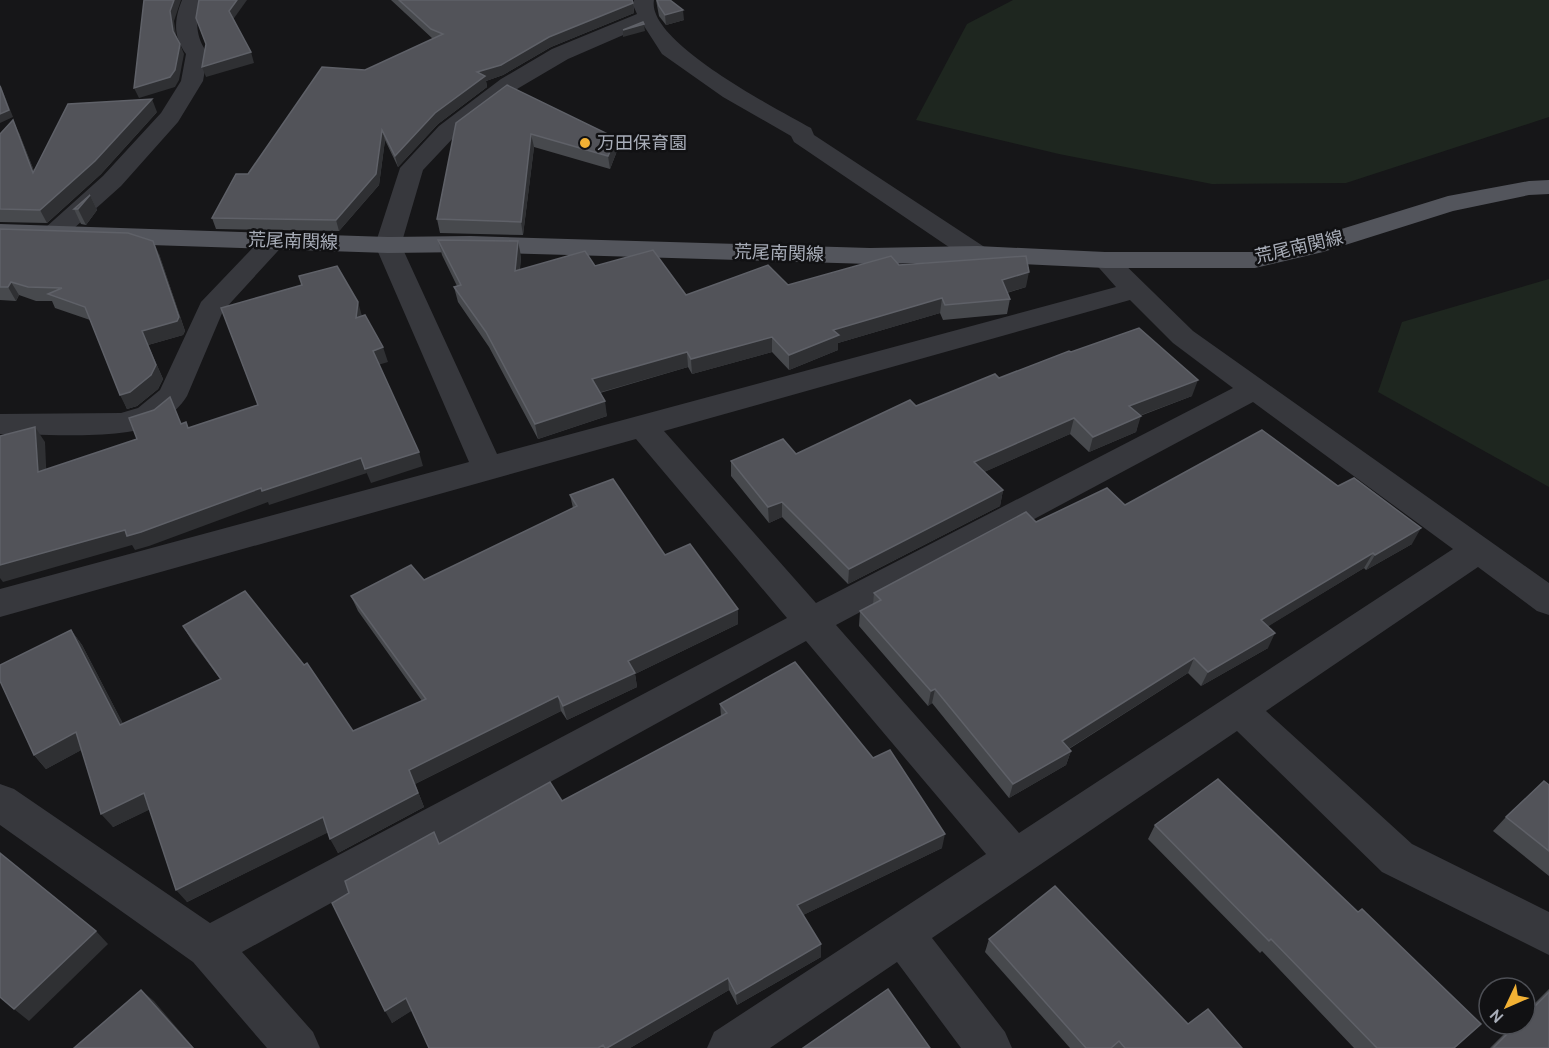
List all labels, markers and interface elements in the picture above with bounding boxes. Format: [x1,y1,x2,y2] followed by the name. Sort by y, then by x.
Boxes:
[597,132,687,154] place label: 万田保育園
[578,136,592,150] marker: 万田保育園
[1253,226,1345,268] street label: 荒尾南関線
[248,228,338,254] street label: 荒尾南関線
[734,240,824,266] street label: 荒尾南関線
[1477,976,1537,1036] north arrow
[1486,1005,1507,1027] text: N

